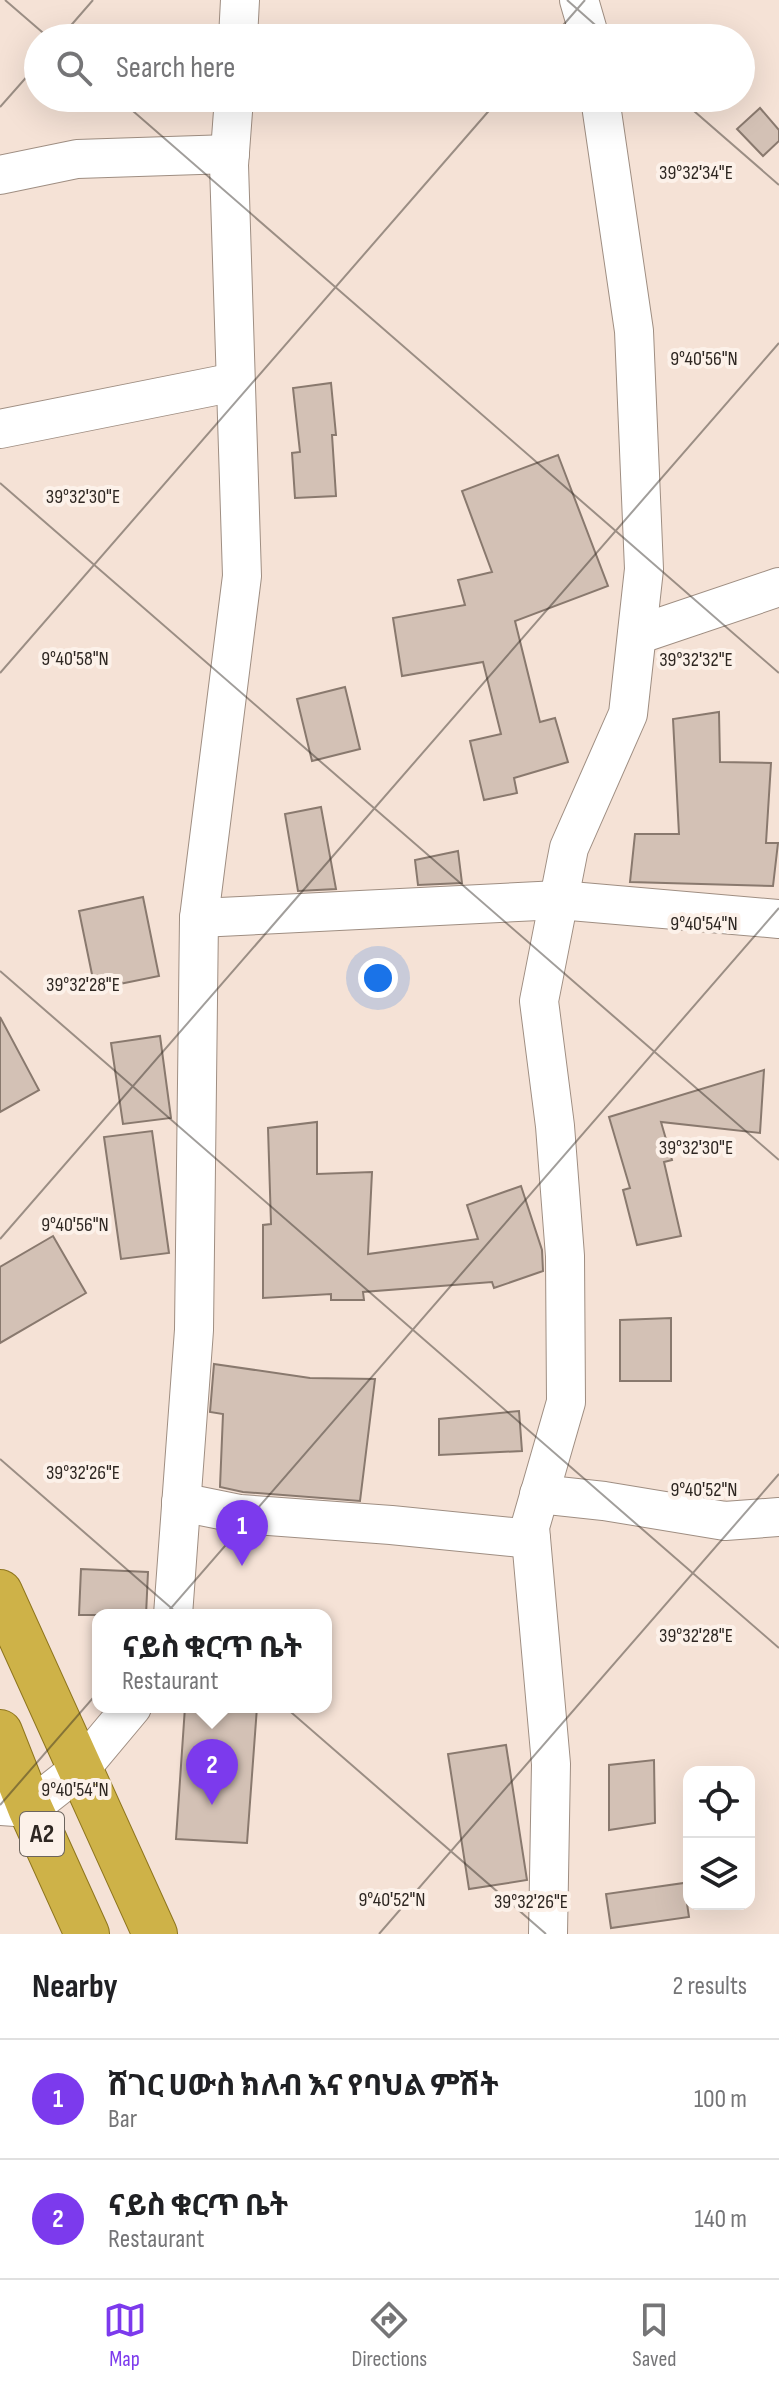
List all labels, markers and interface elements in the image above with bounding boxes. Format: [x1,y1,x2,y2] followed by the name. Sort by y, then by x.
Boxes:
[24,24,755,112] search box
[52,46,96,90] icon: search
[116,50,235,86] text: Search here
[659,161,733,185] text: 39°32'34"E
[670,347,738,371] text: 9°40'56"N
[46,485,120,509] text: 39°32'30"E
[41,647,109,671] text: 9°40'58"N
[659,648,733,672] text: 39°32'32"E
[670,912,738,936] text: 9°40'54"N
[358,958,398,998] your location
[46,973,120,997] text: 39°32'28"E
[659,1136,733,1160] text: 39°32'30"E
[41,1213,109,1237] text: 9°40'56"N
[46,1461,120,1485] text: 39°32'26"E
[670,1478,738,1502] text: 9°40'52"N
[216,1500,268,1566] pin: 1
[92,1609,332,1713] popup
[659,1624,733,1648] text: 39°32'28"E
[122,1630,302,1666] text: ናይስ ቁርጥ ቤት
[122,1666,218,1697] text: Restaurant
[186,1739,238,1805] pin: 2
[683,1766,755,1910] map controls
[683,1766,755,1838] button: locate
[41,1778,109,1802] text: 9°40'54"N
[20,1812,64,1856] road number: A2
[683,1838,755,1910] button: layers
[358,1888,426,1912] text: 9°40'52"N
[494,1890,568,1914] text: 39°32'26"E
[32,1966,118,2007] text: Nearby
[673,1971,747,2002] text: 2 results
[108,2068,499,2104] text: ሸገር ሀውስ ክለብ እና የባህል ምሽት
[53,2084,63,2115] text: 1
[694,2084,747,2115] text: 100 m
[108,2104,137,2135] text: Bar
[108,2188,288,2224] text: ናይስ ቁርጥ ቤት
[52,2204,64,2235] text: 2
[695,2204,747,2235] text: 140 m
[108,2224,204,2255] text: Restaurant
[103,2298,147,2373] tab: Map
[352,2298,427,2373] tab: Directions
[632,2298,676,2373] tab: Saved

